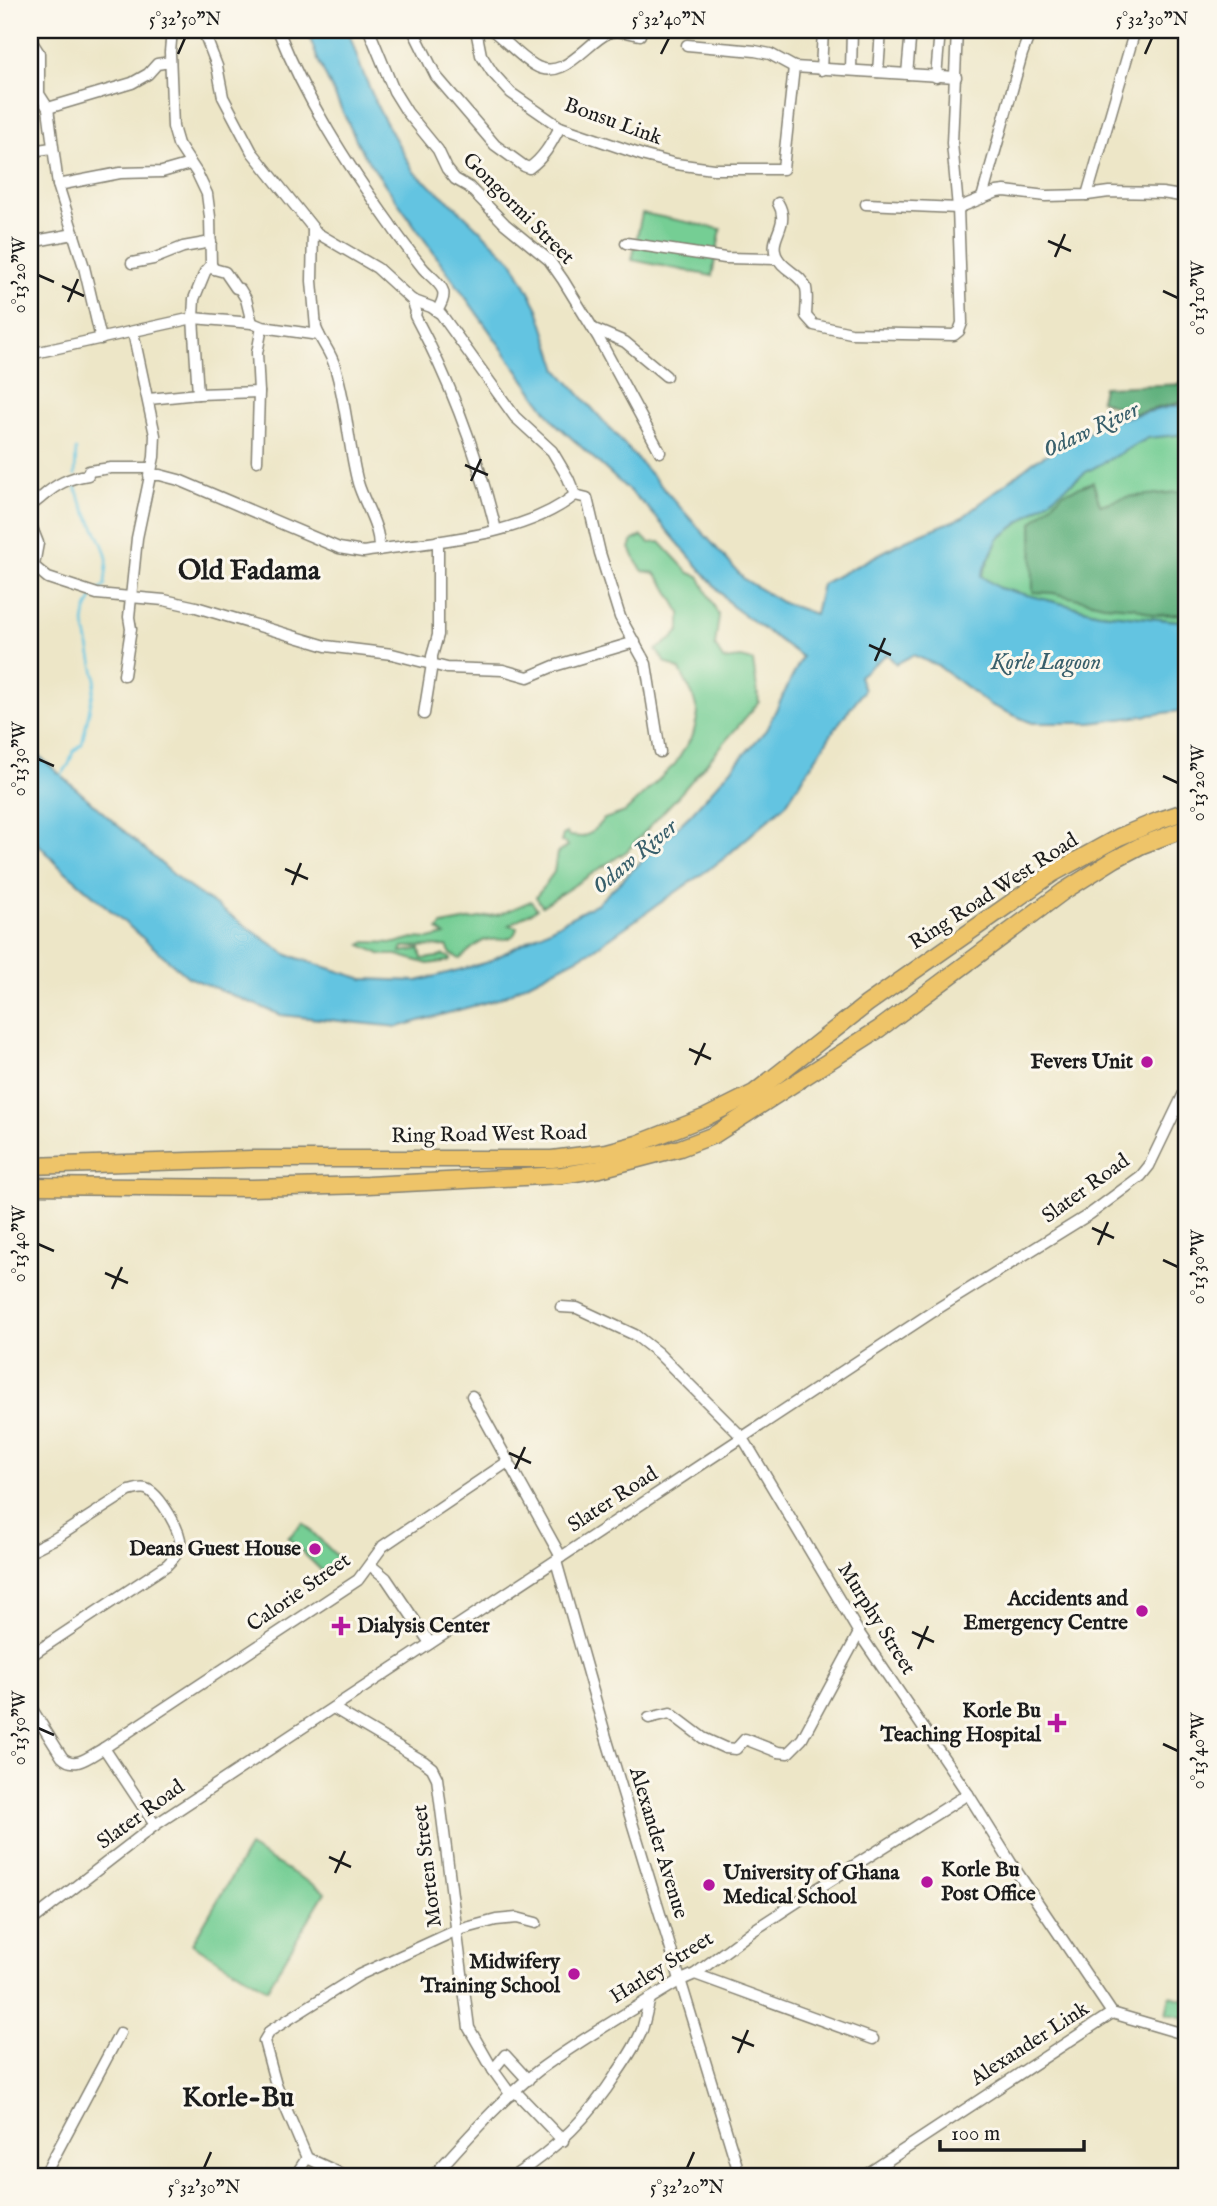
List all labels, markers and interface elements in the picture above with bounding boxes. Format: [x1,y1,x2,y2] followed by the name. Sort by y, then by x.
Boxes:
[149,9,222,32] text: 5°32'50"N
[632,9,707,32] text: 5°32'40"N
[1116,9,1189,32] text: 5°32'30"N
[560,92,666,152] street label: Bonsu Link
[456,147,580,271] street label: Gongormi Street
[9,236,32,313] text: 0°13'20"W
[1188,260,1211,335] text: 0°13'10"W
[1038,395,1145,465] water label: Odaw River
[178,554,321,589] district label: Old Fadama
[990,648,1101,678] water label: Korle Lagoon
[9,721,32,796] text: 0°13'30"W
[1188,744,1211,821] text: 0°13'20"W
[586,812,685,901] water label: Odaw River
[904,827,1084,957] street label: Ring Road West Road
[1030,1049,1134,1076] place label: Fevers Unit
[1139,1054,1155,1070] marker: Fevers Unit
[391,1120,588,1150] street label: Ring Road West Road
[1037,1148,1136,1230] street label: Slater Road
[9,1205,32,1282] text: 0°13'40"W
[1188,1229,1211,1304] text: 0°13'30"W
[563,1460,664,1539] street label: Slater Road
[129,1536,301,1563] place label: Deans Guest House
[307,1541,323,1557] marker: Deans Guest House
[242,1547,356,1639] street label: Calorie Street
[831,1558,921,1680] street label: Murphy Street
[963,1586,1129,1637] place label: Accidents and Emergency Centre
[1134,1603,1150,1619] marker: Accidents and Emergency Centre
[357,1613,490,1640] place label: Dialysis Center
[331,1616,351,1636] marker: Dialysis Center
[9,1690,32,1765] text: 0°13'50"W
[880,1698,1042,1749] place label: Korle Bu Teaching Hospital
[1188,1712,1211,1789] text: 0°13'40"W
[1047,1713,1067,1733] marker: Korle Bu Teaching Hospital
[622,1763,694,1922] street label: Alexander Avenue
[92,1774,191,1856] street label: Slater Road
[407,1803,449,1929] street label: Morten Street
[941,1857,1036,1908] place label: Korle Bu Post Office
[722,1860,900,1911] place label: University of Ghana Medical School
[919,1874,935,1890] marker: Korle Bu Post Office
[701,1877,717,1893] marker: University of Ghana Medical School
[605,1925,719,2011] street label: Harley Street
[420,1949,561,2000] place label: Midwifery Training School
[566,1966,582,1982] marker: Midwifery Training School
[965,1995,1095,2093] street label: Alexander Link
[182,2081,294,2116] district label: Korle-Bu
[940,2108,1084,2152] scale bar
[951,2121,1000,2148] text: 100 m
[168,2177,241,2200] text: 5°32'30"N
[650,2177,725,2200] text: 5°32'20"N

